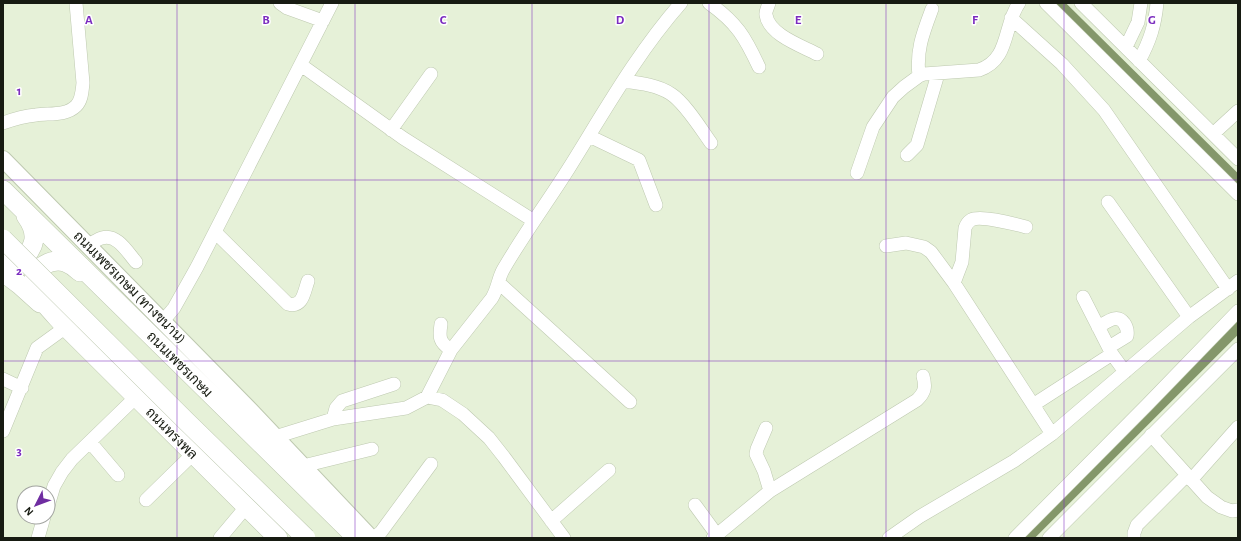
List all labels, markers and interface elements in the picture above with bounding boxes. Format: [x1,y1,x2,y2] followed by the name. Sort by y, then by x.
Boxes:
[85,14,93,27] text: A
[262,14,270,27] text: B
[440,14,447,27] text: C
[616,14,625,27] text: D
[795,14,802,27] text: E
[972,14,979,27] text: F
[1148,14,1156,27] text: G
[17,85,21,98] text: 1
[71,229,188,346] street label: ถนนเพชรเกษม (ทางขนาน)
[16,265,22,278] text: 2
[144,329,215,400] street label: ถนนเพชรเกษม
[143,405,200,462] street label: ถนนทรงพล
[16,445,22,458] text: 3
[16,485,56,525] north arrow
[22,505,36,518] text: N

